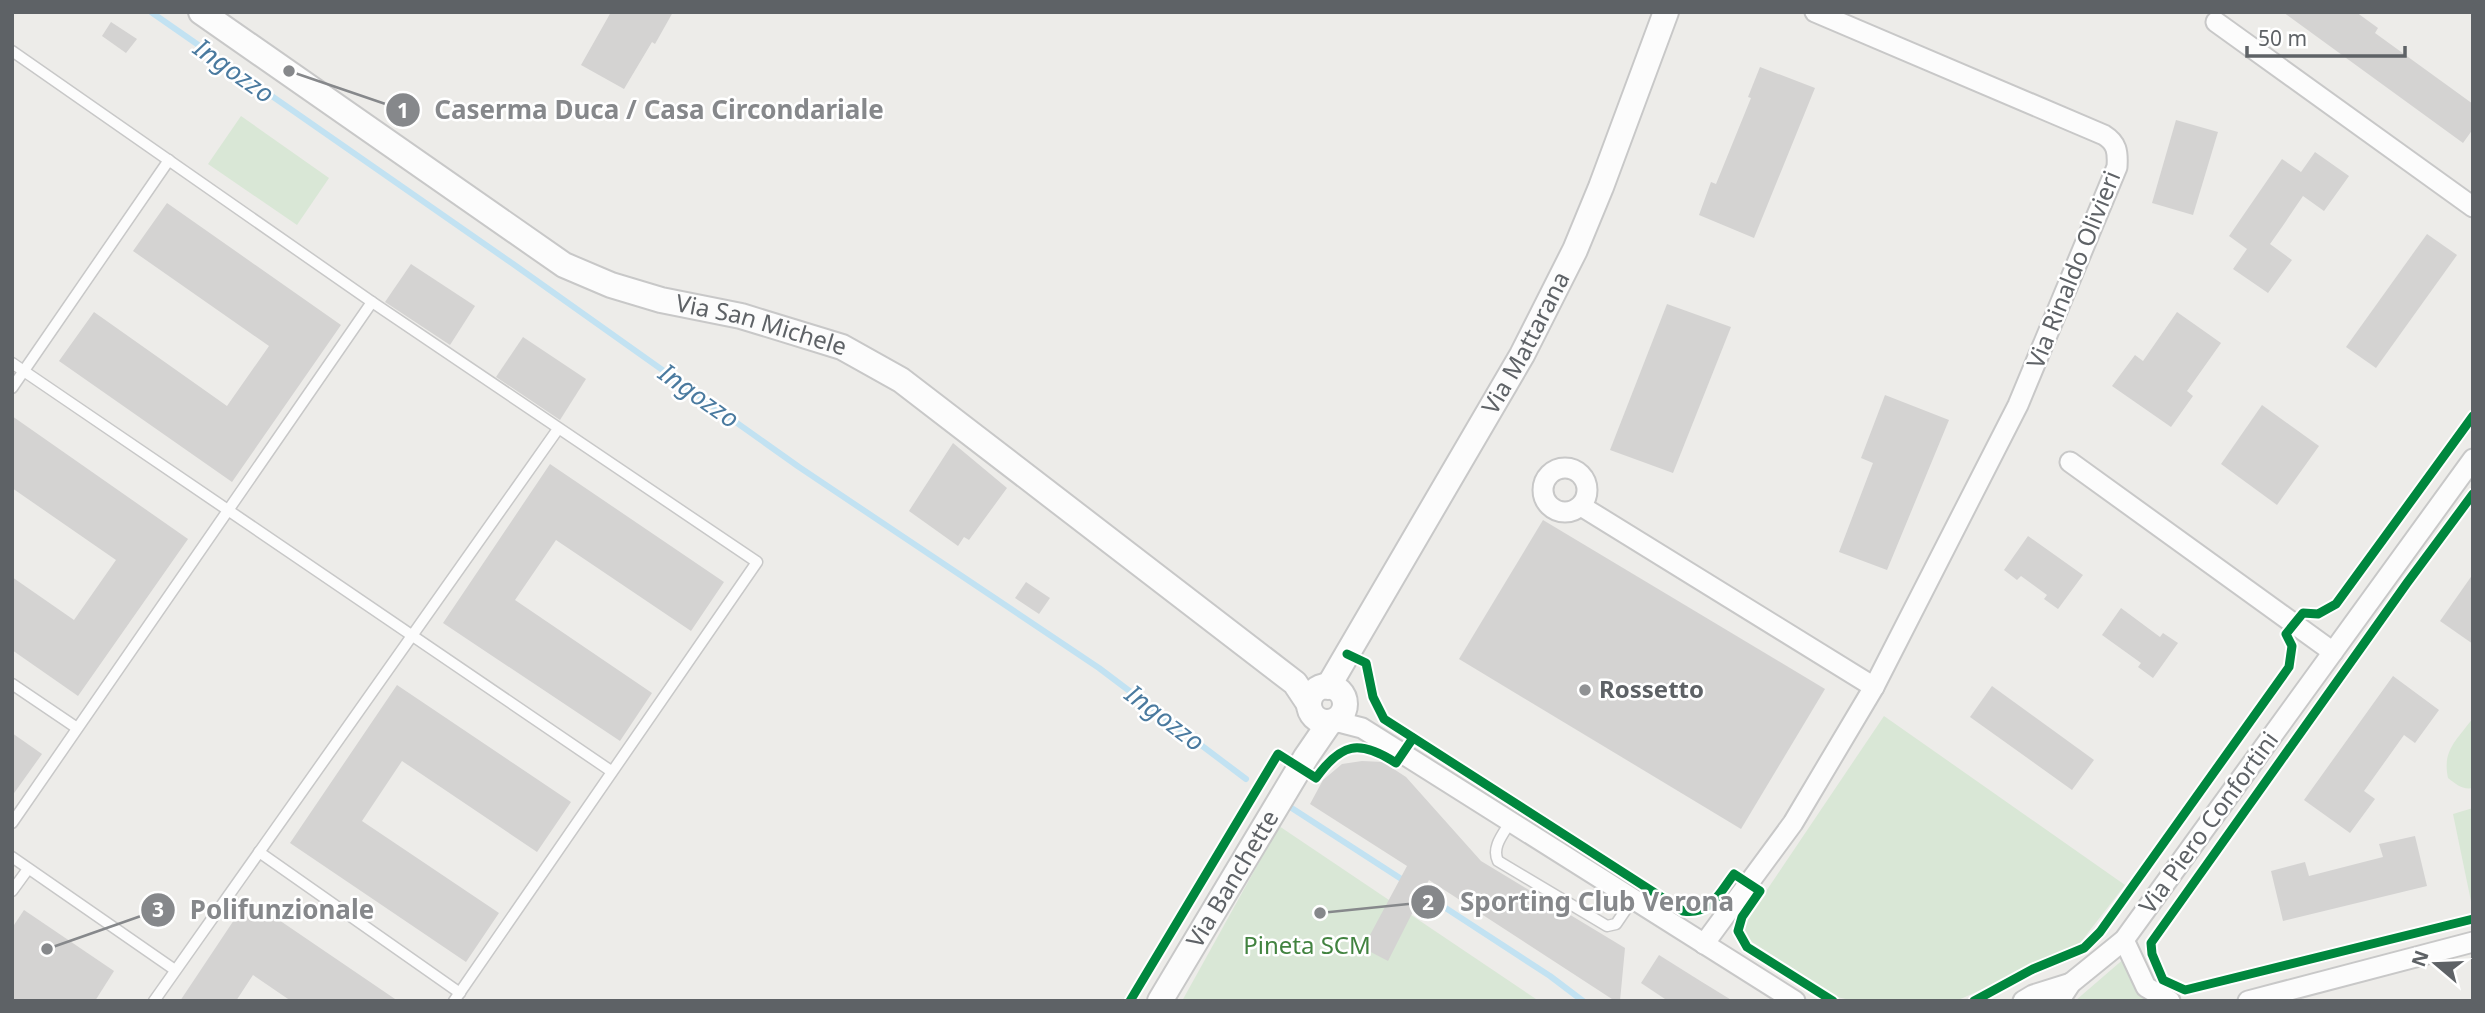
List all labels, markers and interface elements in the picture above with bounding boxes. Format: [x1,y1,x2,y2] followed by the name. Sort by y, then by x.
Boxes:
[2247,14,2404,58] scale bar
[2258,24,2307,52] text: 50 m
[186,29,282,111] water label: Ingozzo
[386,87,898,134] callout: Caserma Duca / Casa Circondariale
[434,91,884,127] text: Caserma Duca / Casa Circondariale
[397,96,409,124] text: 1
[2018,166,2127,373] street label: Via Rinaldo Olivieri
[1473,265,1577,420] street label: Via Mattarana
[673,285,851,362] street label: Via San Michele
[651,354,747,436] water label: Ingozzo
[1599,672,1704,705] place label: Rossetto
[1118,675,1213,759] water label: Ingozzo
[1577,682,1593,698] marker: Rossetto
[2130,724,2285,920] street label: Via Piero Confortini
[1178,803,1286,953] street label: Via Banchette
[1411,879,1748,926] callout: Sporting Club Verona
[1460,883,1734,919] text: Sporting Club Verona
[141,886,388,933] callout: Polifunzionale
[1422,888,1434,916] text: 2
[190,891,374,927] text: Polifunzionale
[152,895,164,923] text: 3
[1243,928,1371,961] park label: Pineta SCM
[2401,929,2471,999] north arrow
[2405,947,2435,970] text: N

